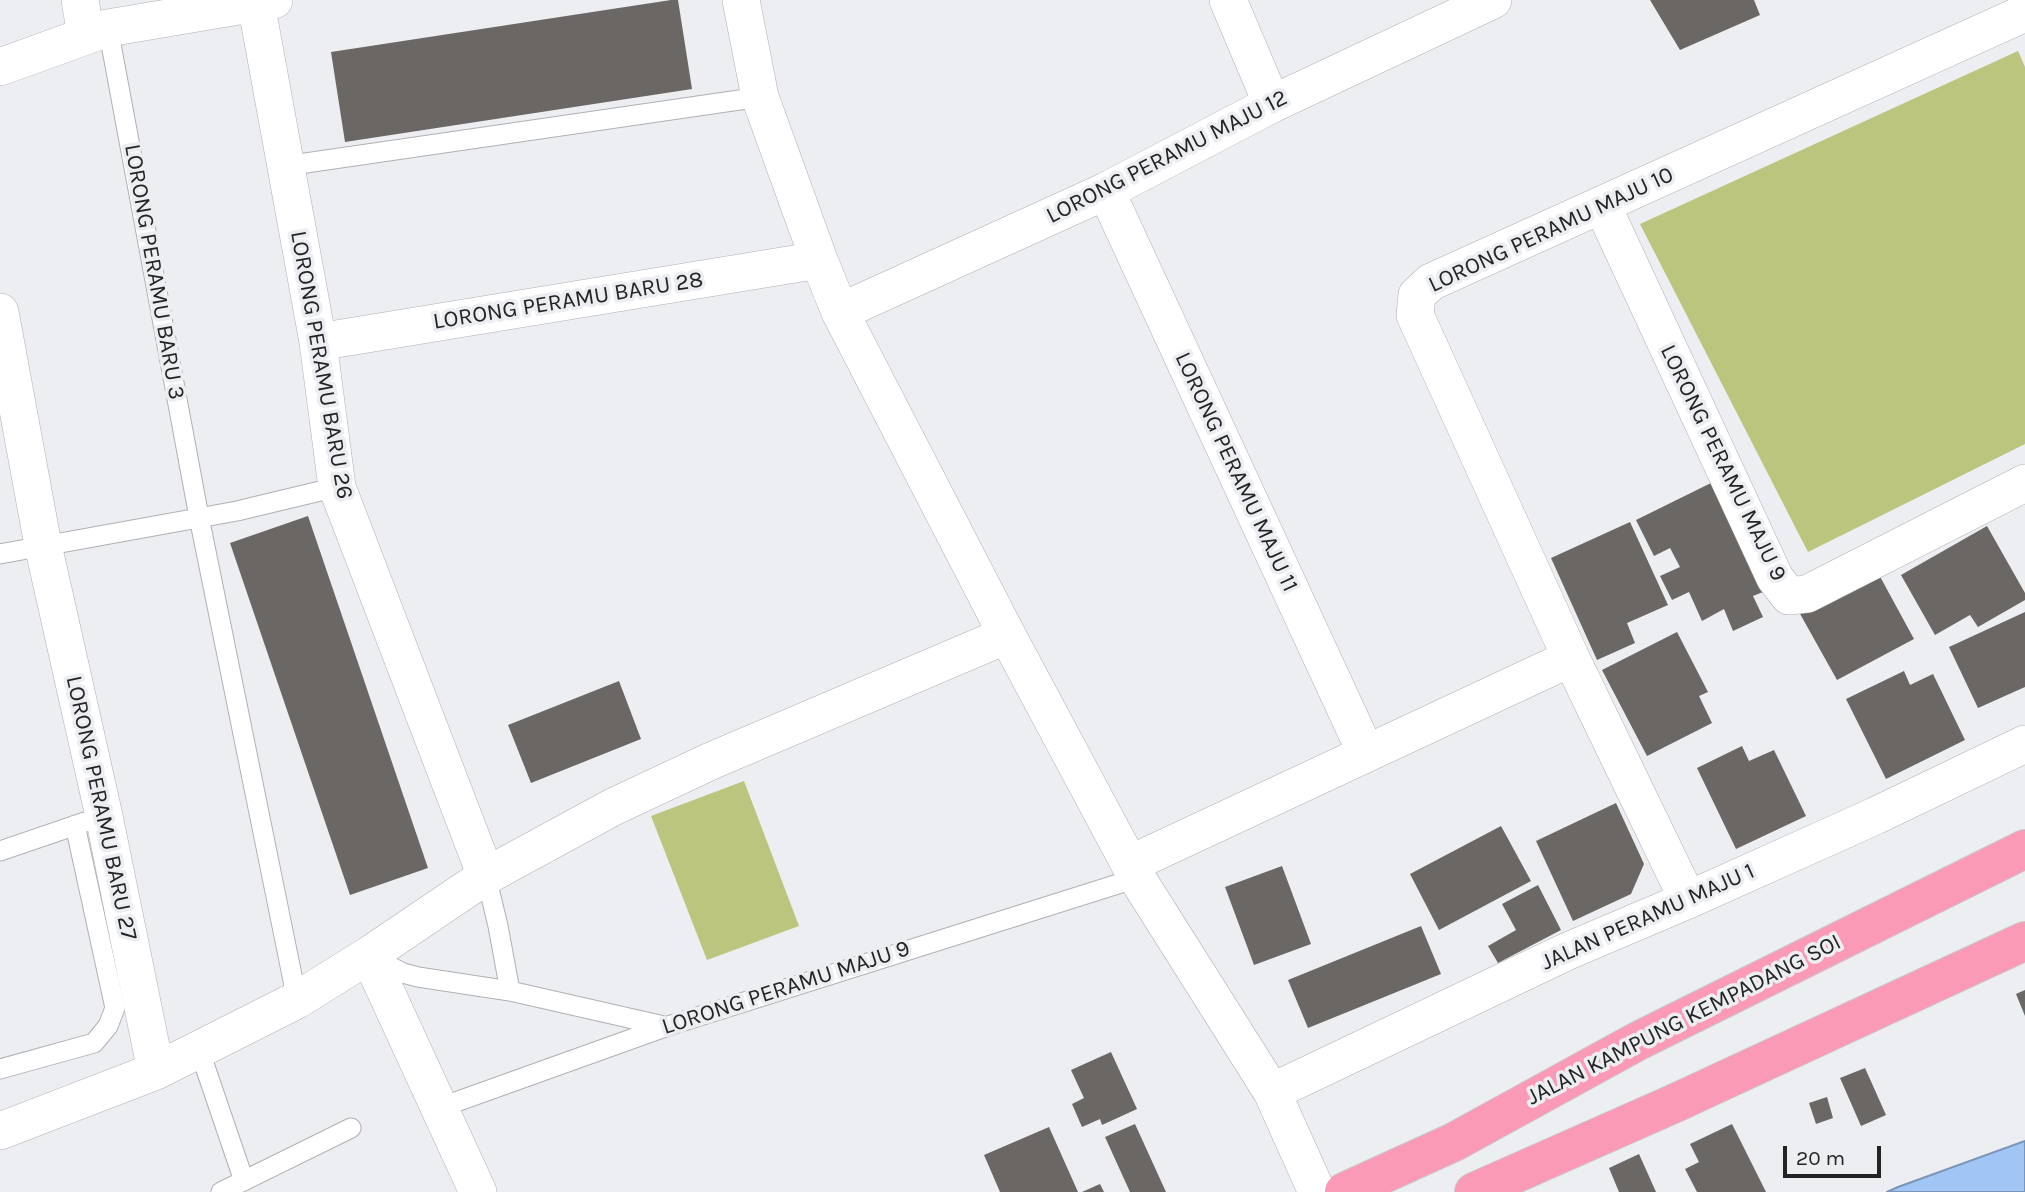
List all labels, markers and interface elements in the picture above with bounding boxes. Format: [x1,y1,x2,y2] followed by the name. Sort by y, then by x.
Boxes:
[1042,84,1292,230] street label: LORONG PERAMU MAJU 12
[118,142,190,402] street label: LORONG PERAMU BARU 3
[1424,161,1678,299] street label: LORONG PERAMU MAJU 10
[284,229,358,501] street label: LORONG PERAMU BARU 26
[431,266,705,336] street label: LORONG PERAMU BARU 28
[1654,340,1792,586] street label: LORONG PERAMU MAJU 9
[1168,348,1304,596] street label: LORONG PERAMU MAJU 11
[59,673,143,943] street label: LORONG PERAMU BARU 27
[1537,857,1759,977] street label: JALAN PERAMU MAJU 1
[1522,928,1846,1112] street label: JALAN KAMPUNG KEMPADANG SOI
[658,935,914,1041] street label: LORONG PERAMU MAJU 9
[1787,1132,1885,1176] scale bar
[1796,1146,1845,1170] text: 20 m

